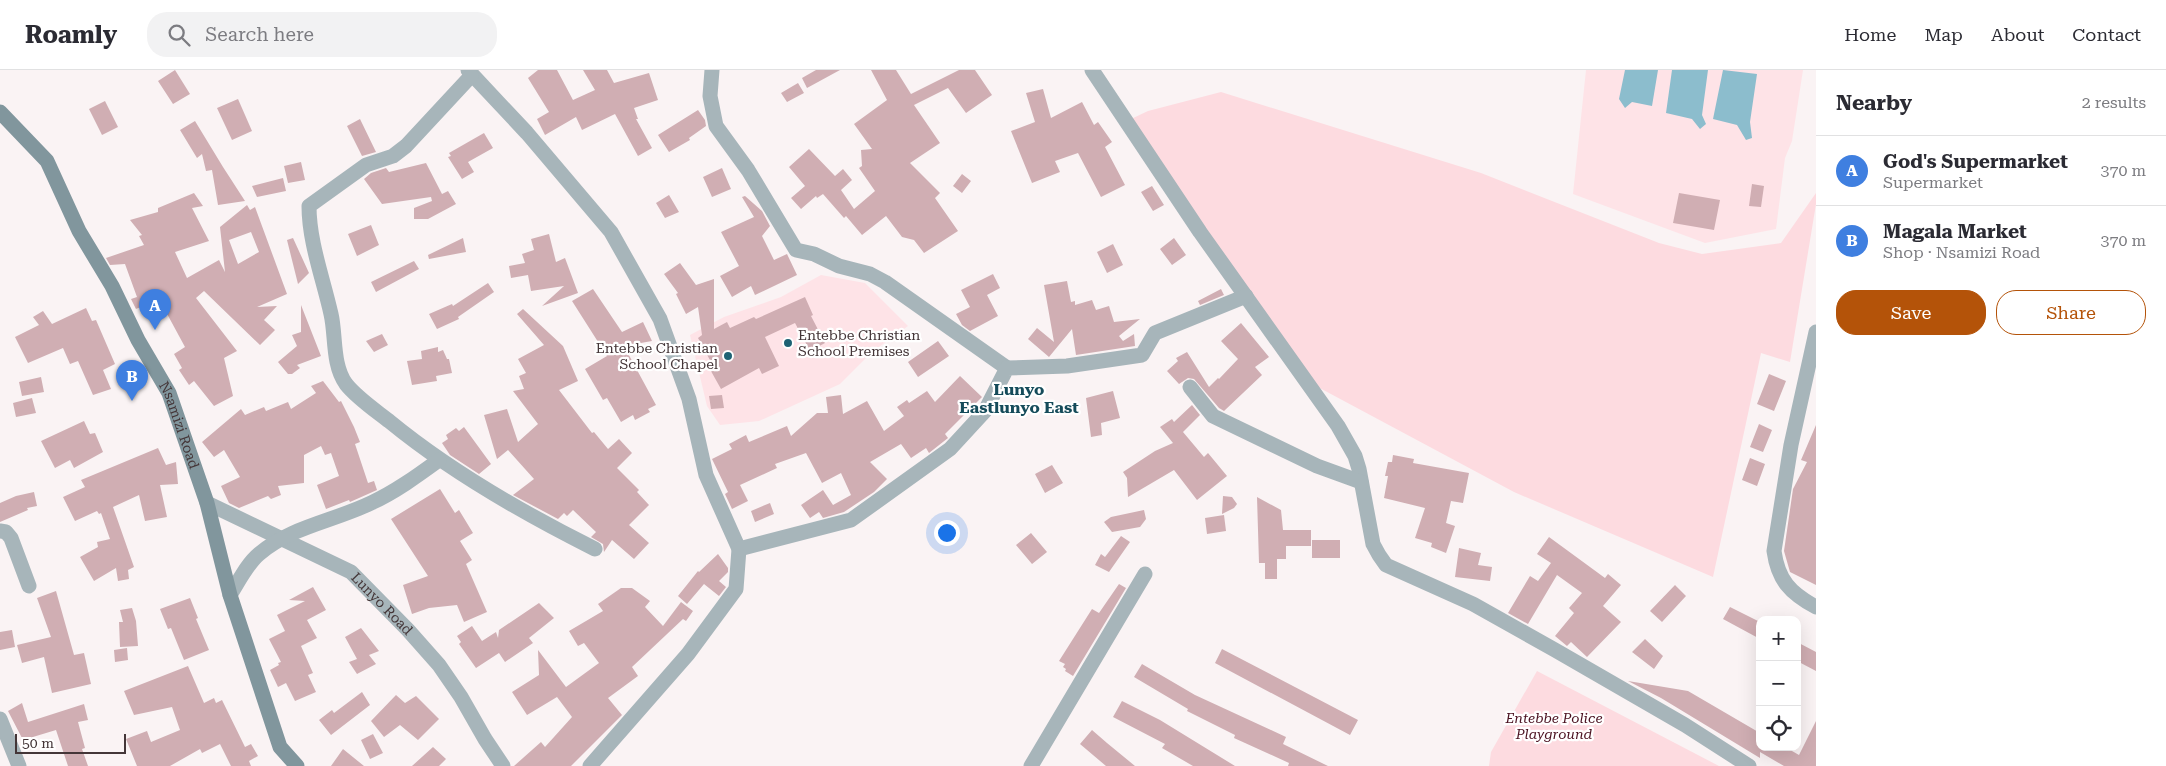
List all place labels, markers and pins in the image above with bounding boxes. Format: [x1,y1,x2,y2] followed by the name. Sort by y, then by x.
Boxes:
[139,289,171,330] pin: A
[798,327,920,359] place label: Entebbe Christian School Premises
[782,337,794,349] marker: Entebbe Christian School Premises
[596,340,719,372] place label: Entebbe Christian School Chapel
[722,350,734,362] marker: Entebbe Christian School Chapel
[116,360,148,401] pin: B

